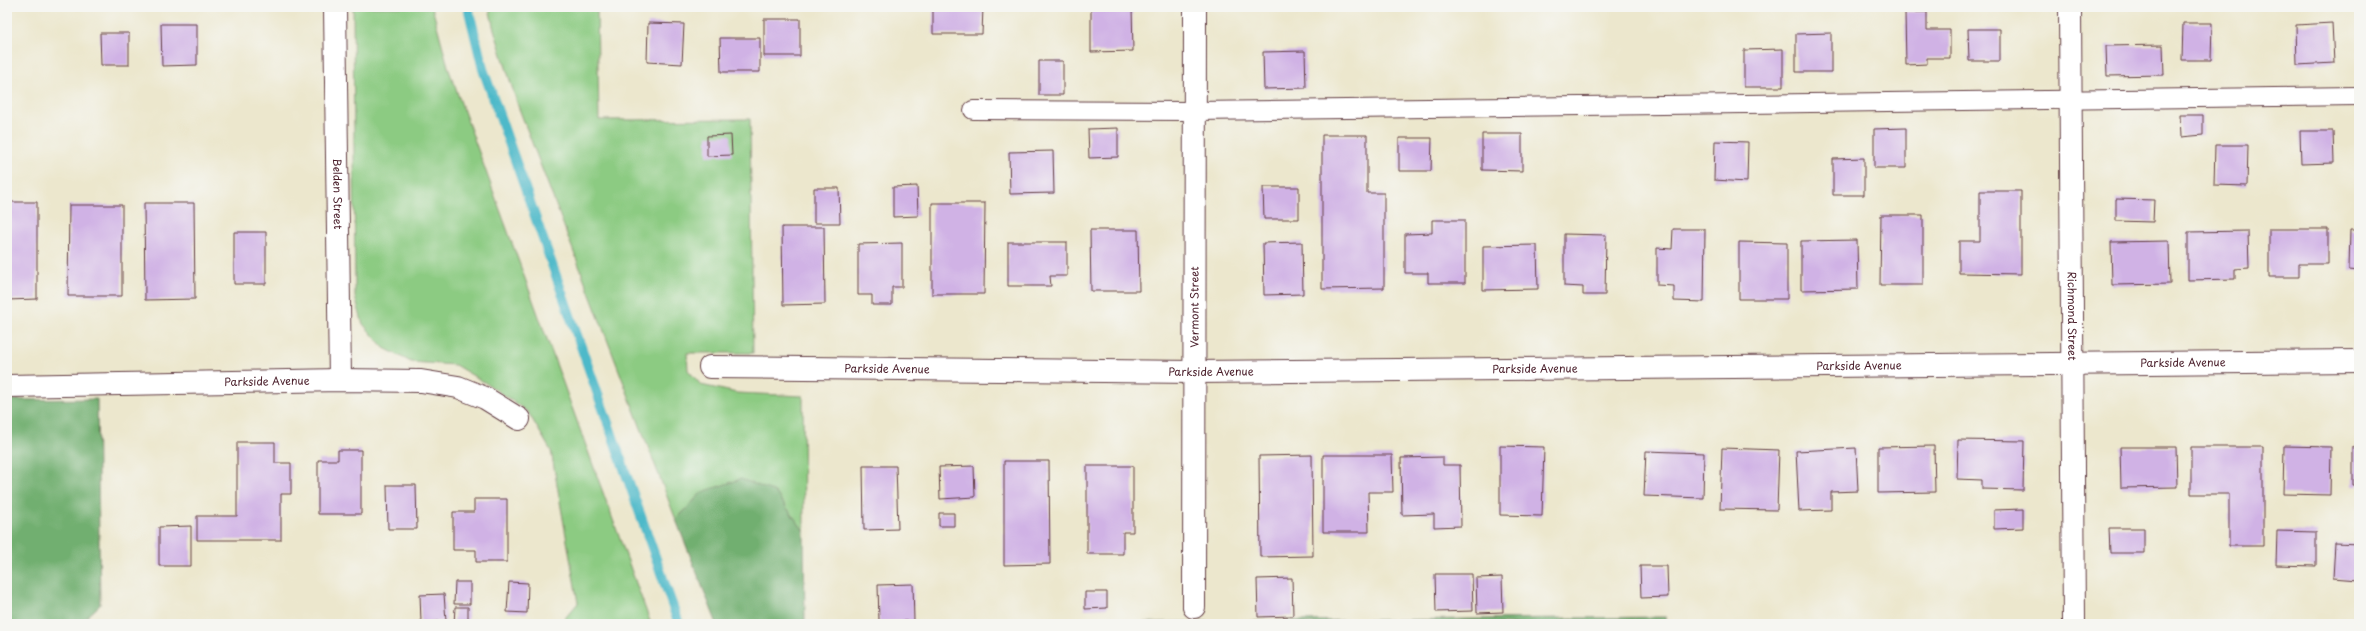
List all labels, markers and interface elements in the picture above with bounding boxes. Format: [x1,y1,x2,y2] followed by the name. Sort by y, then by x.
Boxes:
[329,158,347,230] street label: Belden Street
[1185,266,1203,348] street label: Vermont Street
[2064,271,2081,361] street label: Richmond Street
[2140,353,2226,371] street label: Parkside Avenue
[1816,356,1902,374] street label: Parkside Avenue
[844,359,930,377] street label: Parkside Avenue
[1492,359,1578,377] street label: Parkside Avenue
[1168,362,1254,380] street label: Parkside Avenue
[224,372,310,390] street label: Parkside Avenue

